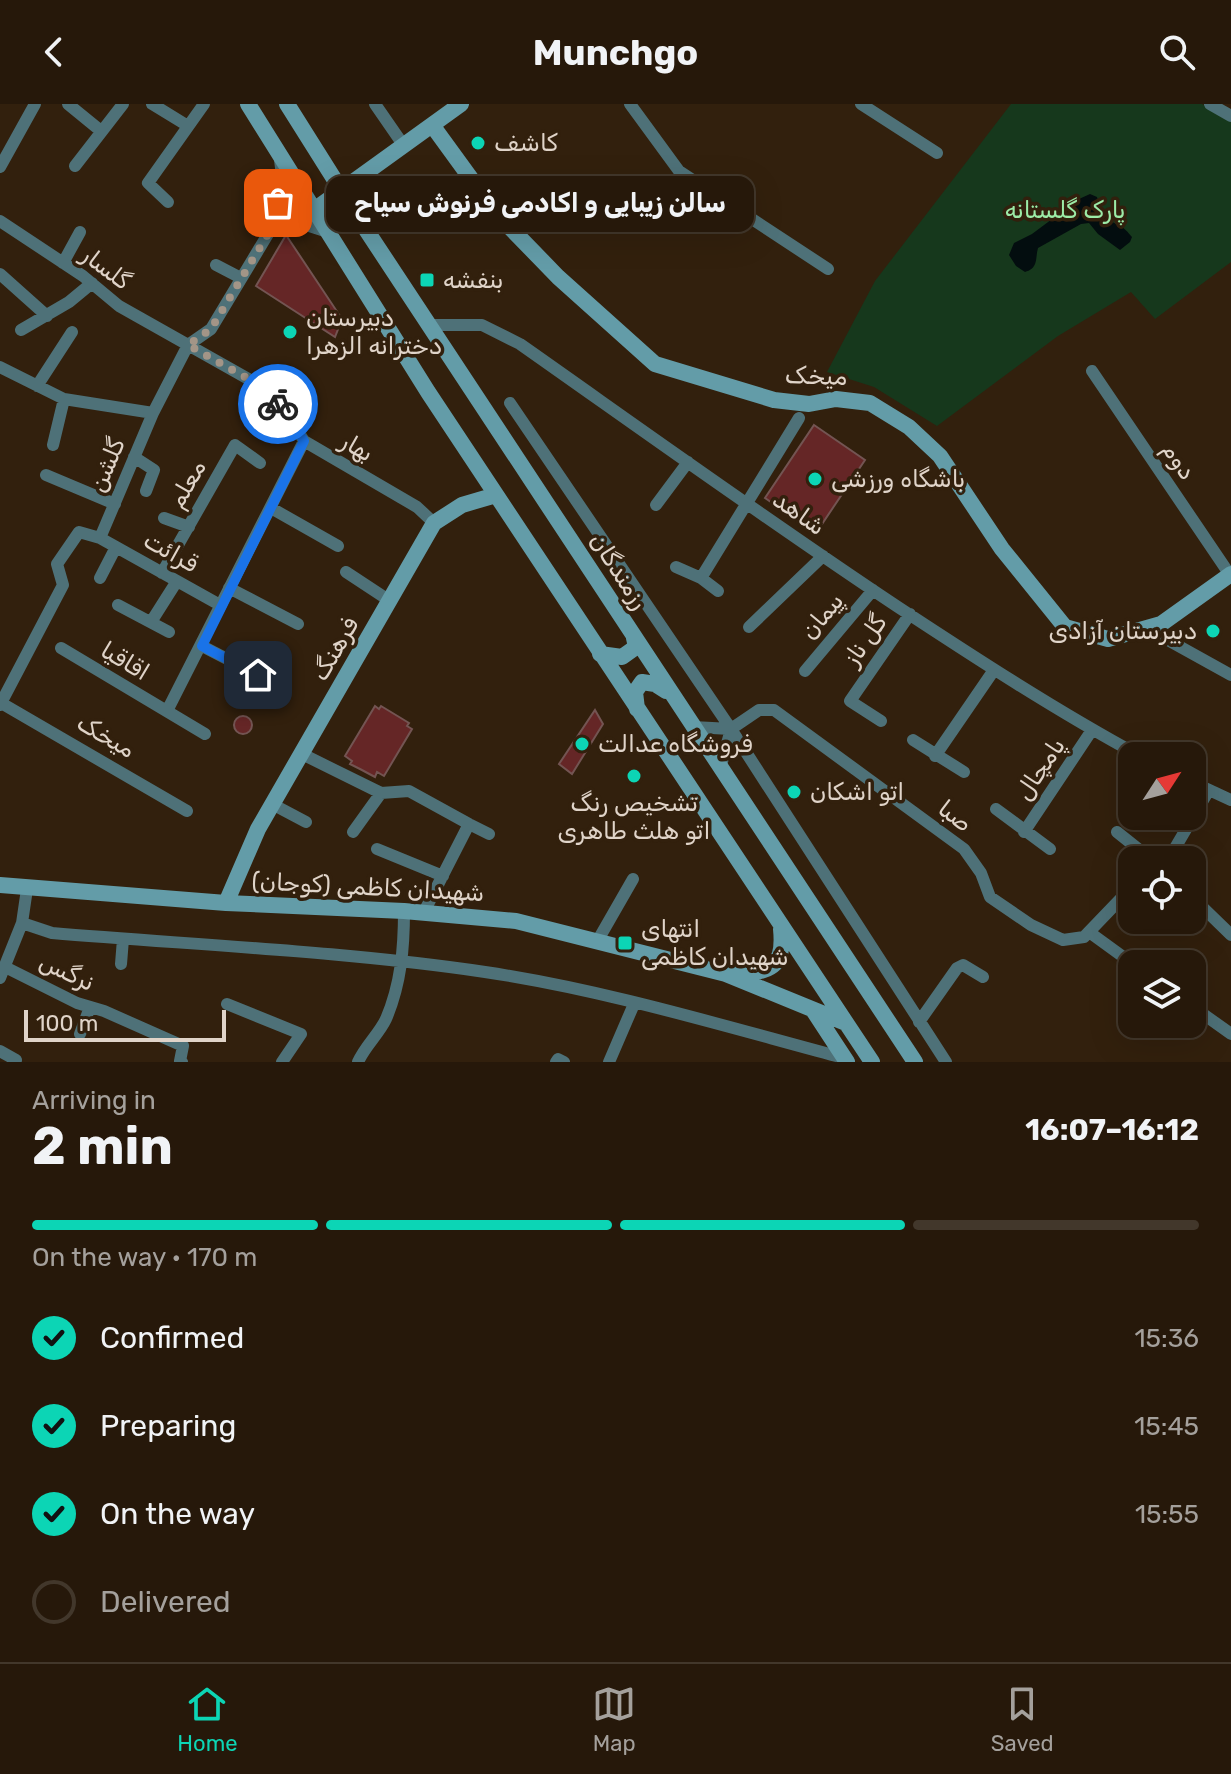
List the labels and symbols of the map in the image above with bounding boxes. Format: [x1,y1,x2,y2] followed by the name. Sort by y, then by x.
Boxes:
[494,129,558,157] place label: کاشف
[469,134,487,152] marker: کاشف
[244,169,312,237] pin
[326,175,754,231] callout: سالن زیبایی و اکادمی فرنوش سیاح
[1005,196,1125,226] park label: پارک گلستانه
[74,239,136,295] street label: گلسار
[443,266,503,294] place label: بنفشه
[418,271,436,289] marker: بنفشه
[306,304,442,360] place label: دبيرستان دخترانه الزهرا
[281,323,299,341] marker: دبيرستان دخترانه الزهرا
[784,361,848,391] street label: میخک
[238,364,318,444] courier
[334,426,378,467] street label: بهار
[83,434,131,496] street label: گلشن
[1155,437,1202,486] street label: دوم
[162,455,213,513] street label: معلم
[831,465,965,493] place label: باشگاه ورزشی
[806,470,824,488] marker: باشگاه ورزشی
[767,485,831,541] street label: شاهد
[139,526,203,578] street label: قرائت
[584,528,654,614] street label: رزمندگان
[795,587,851,646] street label: پیمان
[836,609,893,672] street label: گل ناز
[306,612,364,686] street label: فرهنگ
[1048,617,1197,645] place label: دبیرستان آزادی
[1204,622,1222,640] marker: دبیرستان آزادی
[96,636,154,686] street label: اقاقیا
[224,641,292,709] pin
[72,708,140,764] street label: میخک
[598,730,752,758] place label: فروشگاه عدالت
[1009,733,1072,806] street label: پامچال
[573,735,591,753] marker: فروشگاه عدالت
[1118,742,1206,830] north arrow
[625,767,643,785] marker: تشخیص رنگ اتو هلث طاهری
[810,778,904,806] place label: اتو اشکان
[785,783,803,801] marker: اتو اشکان
[558,789,710,845] place label: تشخیص رنگ اتو هلث طاهری
[933,794,977,838] street label: صبا
[251,867,485,907] street label: شهیدان کاظمی (کوجان)
[641,915,789,971] place label: انتهای شهیدان کاظمی
[616,934,634,952] marker: انتهای شهیدان کاظمی
[35,947,99,997] street label: نرگس
[24,1006,226,1042] scale bar

